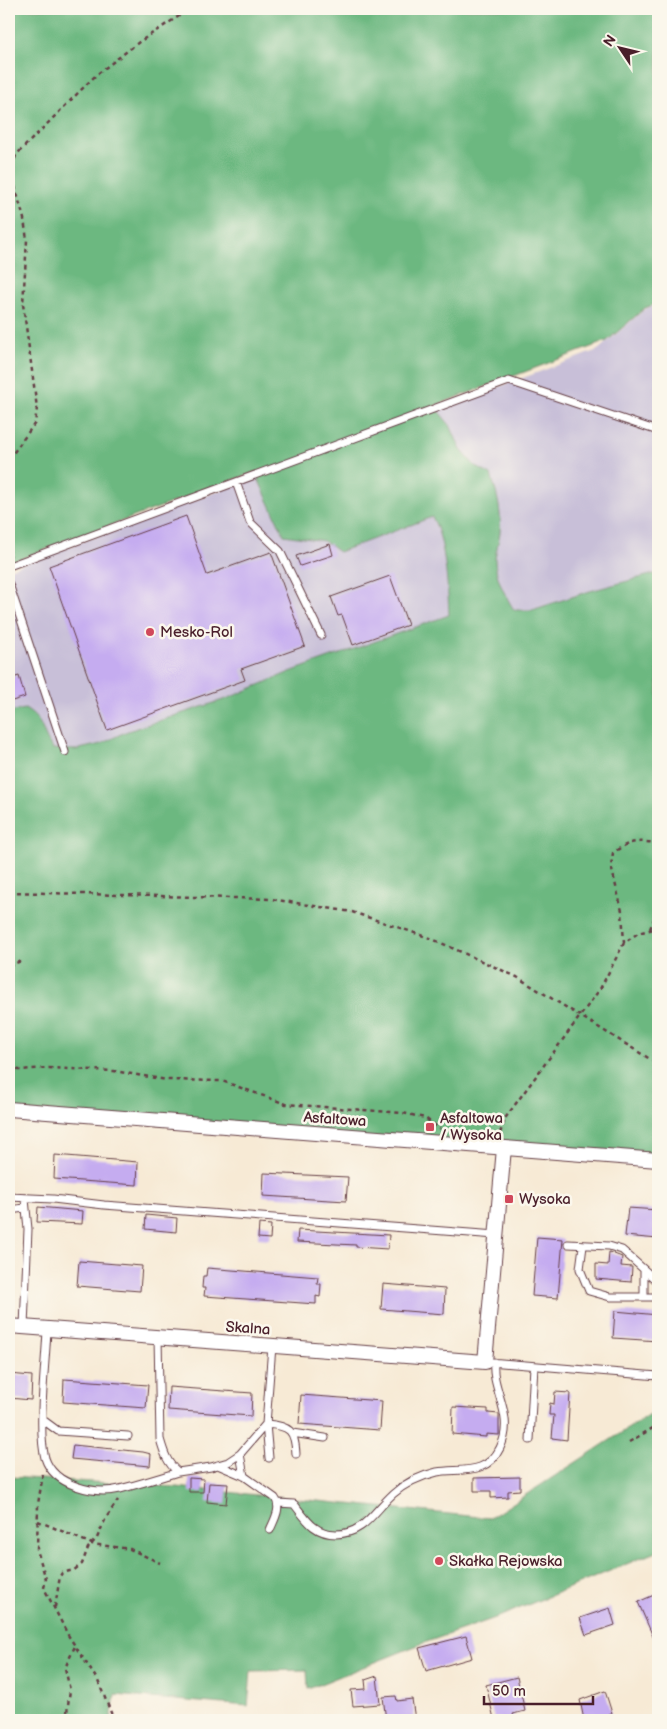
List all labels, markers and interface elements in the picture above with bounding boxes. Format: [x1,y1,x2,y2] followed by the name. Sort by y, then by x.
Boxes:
[594,22,644,72] north arrow
[600,32,620,50] text: N
[160,623,233,642] place label: Mesko-Rol
[144,626,156,638] marker: Mesko-Rol
[303,1108,367,1131] street label: Asfaltowa
[440,1109,503,1145] place label: Asfaltowa / Wysoka
[424,1121,436,1133] marker: Asfaltowa / Wysoka
[519,1190,571,1209] place label: Wysoka
[503,1193,515,1205] marker: Wysoka
[225,1317,271,1340] street label: Skalna
[449,1552,563,1571] place label: Skałka Rejowska
[433,1555,445,1567] marker: Skałka Rejowska
[484,1674,593,1706] scale bar
[492,1682,526,1701] text: 50 m

